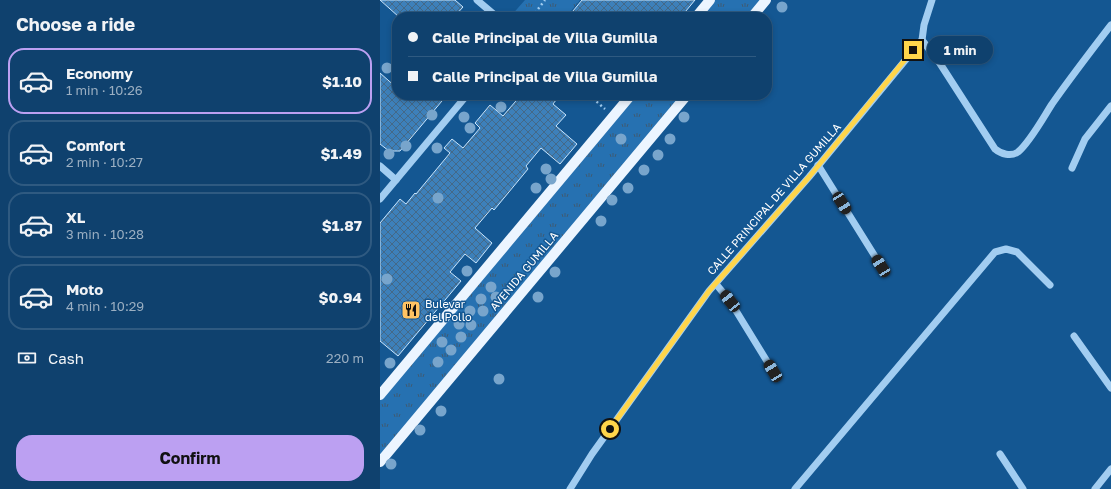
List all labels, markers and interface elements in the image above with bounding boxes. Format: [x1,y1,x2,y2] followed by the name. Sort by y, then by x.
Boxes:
[16,13,135,35] text: Choose a ride
[432,28,657,46] text: Calle Principal de Villa Gumilla
[927,36,993,64] callout: 1 min
[904,41,922,59] route end
[944,42,976,58] text: 1 min
[18,63,54,99] icon: car
[66,64,133,82] text: Economy
[432,67,657,85] text: Calle Principal de Villa Gumilla
[322,72,362,90] text: $1.10
[66,82,143,98] text: 1 min · 10:26
[704,120,843,277] street label: CALLE PRINCIPAL DE VILLA GUMILLA
[18,135,54,171] icon: car
[66,136,125,154] text: Comfort
[321,144,362,162] text: $1.49
[66,154,143,170] text: 2 min · 10:27
[831,190,853,216] car
[18,207,54,243] icon: car
[66,208,85,226] text: XL
[322,216,362,234] text: $1.87
[66,226,144,242] text: 3 min · 10:28
[487,228,561,313] street label: AVENIDA GUMILLA
[870,253,892,279] car
[18,279,54,315] icon: car
[66,280,103,298] text: Moto
[318,288,362,306] text: $0.94
[718,288,742,314] car
[425,297,472,323] place label: Bulevar del Pollo
[66,298,144,314] text: 4 min · 10:29
[400,299,422,321] restaurant icon: Bulevar del Pollo
[16,347,38,369] icon: cash
[48,349,84,367] text: Cash
[326,350,364,366] text: 220 m
[762,358,784,384] car
[601,420,619,438] route start
[16,435,364,481] button: Confirm

